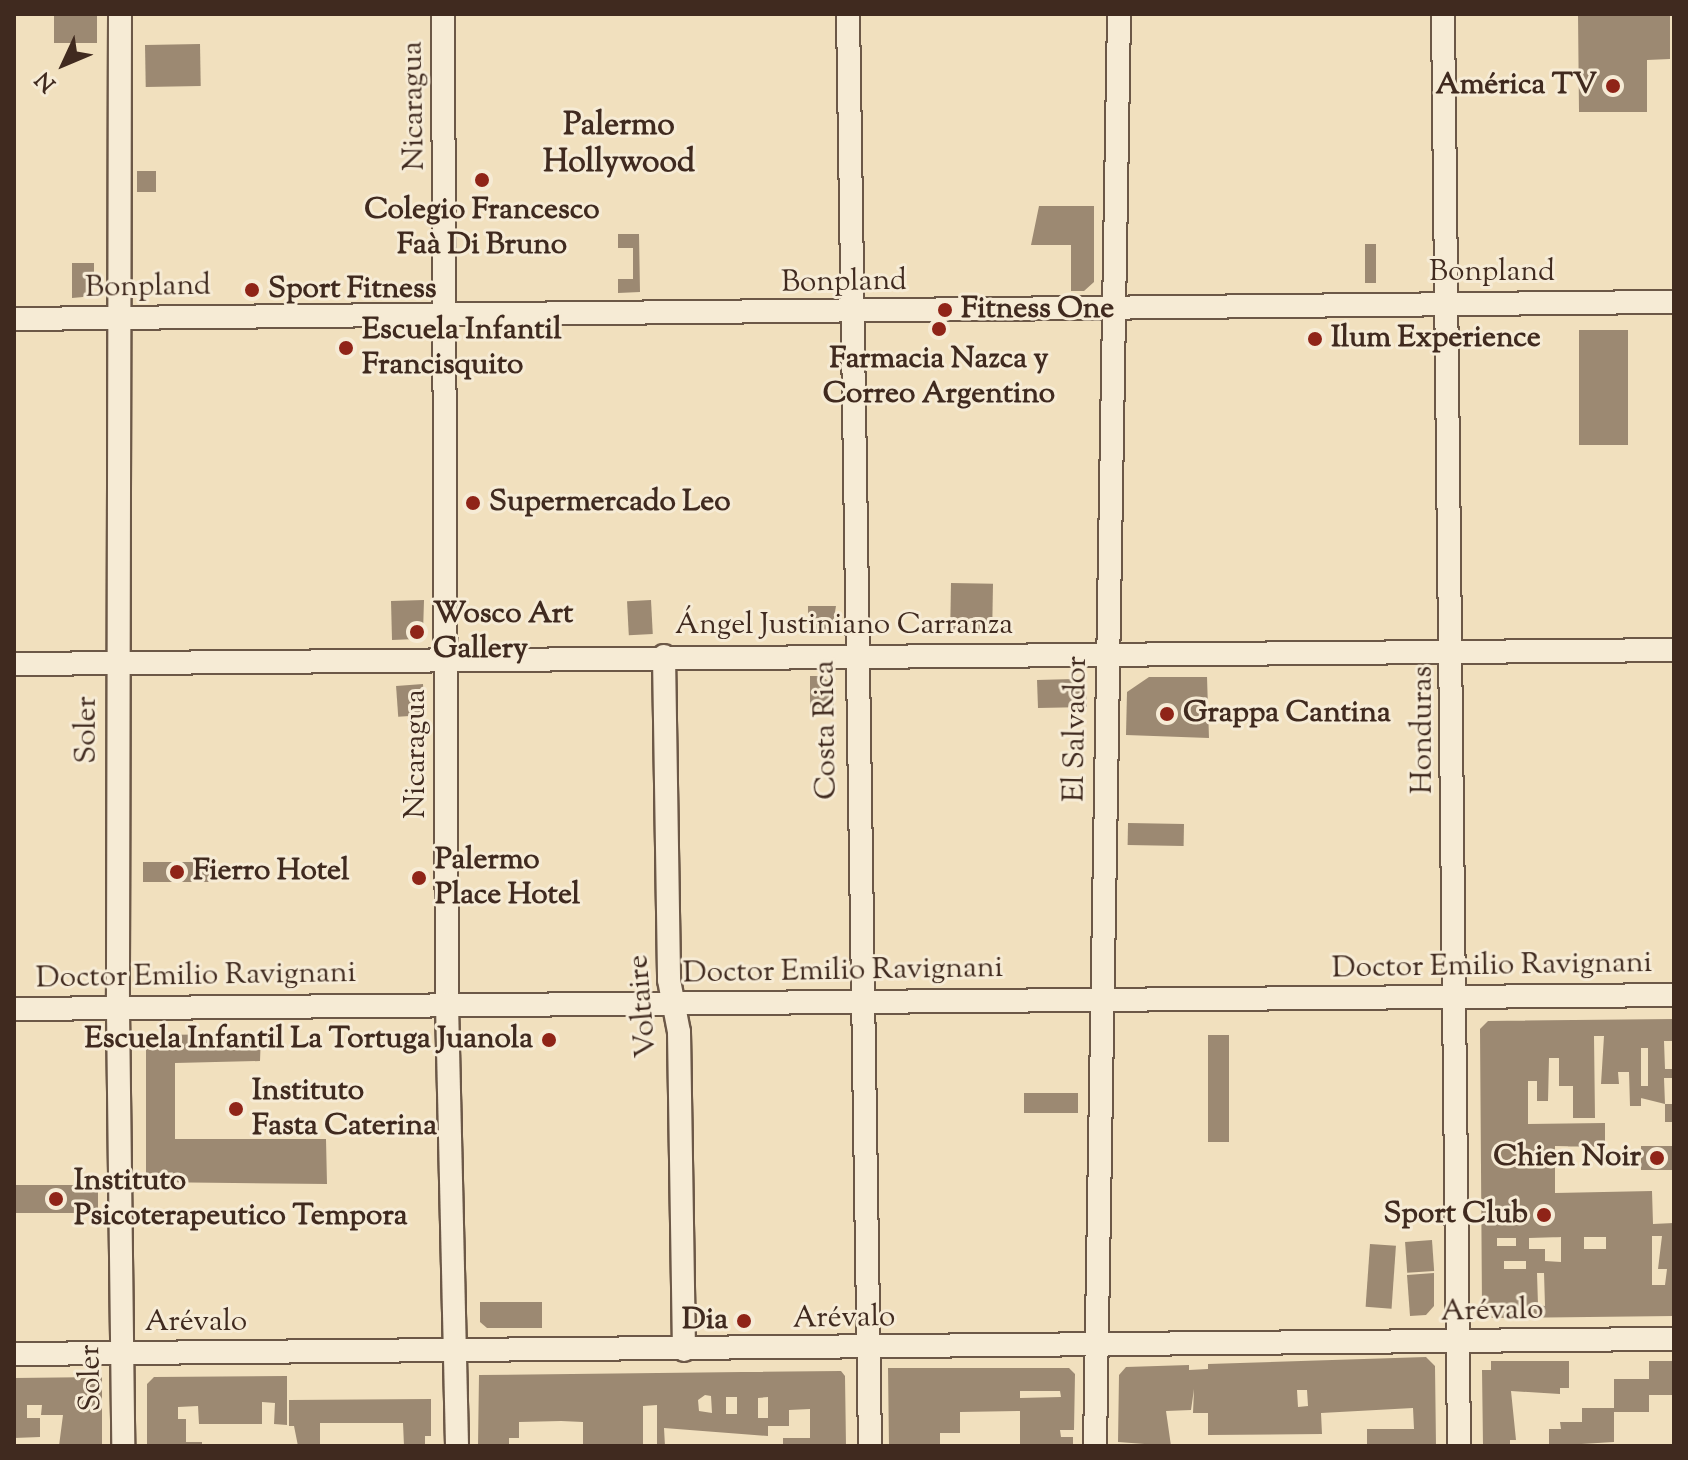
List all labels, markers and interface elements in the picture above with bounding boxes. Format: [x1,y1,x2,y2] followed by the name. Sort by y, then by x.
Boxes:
[24,24,104,104] north arrow
[396,41,434,171] street label: Nicaragua
[29,63,64,98] text: N
[1435,68,1597,104] place label: América TV
[1604,77,1622,95] marker: América TV
[543,108,695,183] district label: Palermo Hollywood
[473,171,491,189] marker: Colegio Francesco Faà Di Bruno
[364,193,600,264] place label: Colegio Francesco Faà Di Bruno
[1429,255,1555,291] street label: Bonpland
[781,264,907,302] street label: Bonpland
[85,269,211,307] street label: Bonpland
[268,272,437,308] place label: Sport Fitness
[243,281,261,299] marker: Sport Fitness
[961,292,1114,328] place label: Fitness One
[936,301,954,319] marker: Fitness One
[362,313,561,384] place label: Escuela Infantil Francisquito
[930,320,948,338] marker: Farmacia Nazca y Correo Argentino
[1331,321,1541,357] place label: Ilum Experience
[1306,330,1324,348] marker: Ilum Experience
[337,339,355,357] marker: Escuela Infantil Francisquito
[823,342,1055,412] place label: Farmacia Nazca y Correo Argentino
[489,485,731,521] place label: Supermercado Leo
[464,494,482,512] marker: Supermercado Leo
[433,597,573,668] place label: Wosco Art Gallery
[675,608,1013,644] street label: Ángel Justiniano Carranza
[408,623,426,641] marker: Wosco Art Gallery
[1058,656,1096,802] street label: El Salvador
[808,660,846,800] street label: Costa Rica
[1406,666,1442,794] street label: Honduras
[399,689,435,819] street label: Nicaragua
[70,696,106,764] street label: Soler
[1183,696,1391,732] place label: Grappa Cantina
[1158,705,1176,723] marker: Grappa Cantina
[435,843,580,914] place label: Palermo Place Hotel
[193,854,349,890] place label: Fierro Hotel
[168,863,186,881] marker: Fierro Hotel
[410,869,428,887] marker: Palermo Place Hotel
[1332,946,1652,988] street label: Doctor Emilio Ravignani
[683,951,1003,993] street label: Doctor Emilio Ravignani
[622,953,666,1059] street label: Voltaire
[36,956,356,998] street label: Doctor Emilio Ravignani
[85,1022,533,1058] place label: Escuela Infantil La Tortuga Juanola
[540,1031,558,1049] marker: Escuela Infantil La Tortuga Juanola
[252,1074,437,1144] place label: Instituto Fasta Caterina
[227,1100,245,1118] marker: Instituto Fasta Caterina
[1493,1140,1641,1176] place label: Chien Noir
[1648,1149,1666,1167] marker: Chien Noir
[74,1164,407,1234] place label: Instituto Psicoterapeutico Tempora
[45,1188,67,1210] marker: Instituto Psicoterapeutico Tempora
[1383,1197,1528,1233] place label: Sport Club
[1535,1206,1553,1224] marker: Sport Club
[1440,1293,1544,1331] street label: Arévalo
[792,1300,896,1338] street label: Arévalo
[682,1303,728,1339] place label: Dia
[145,1305,247,1341] street label: Arévalo
[735,1312,753,1330] marker: Dia
[73,1344,111,1412] street label: Soler

